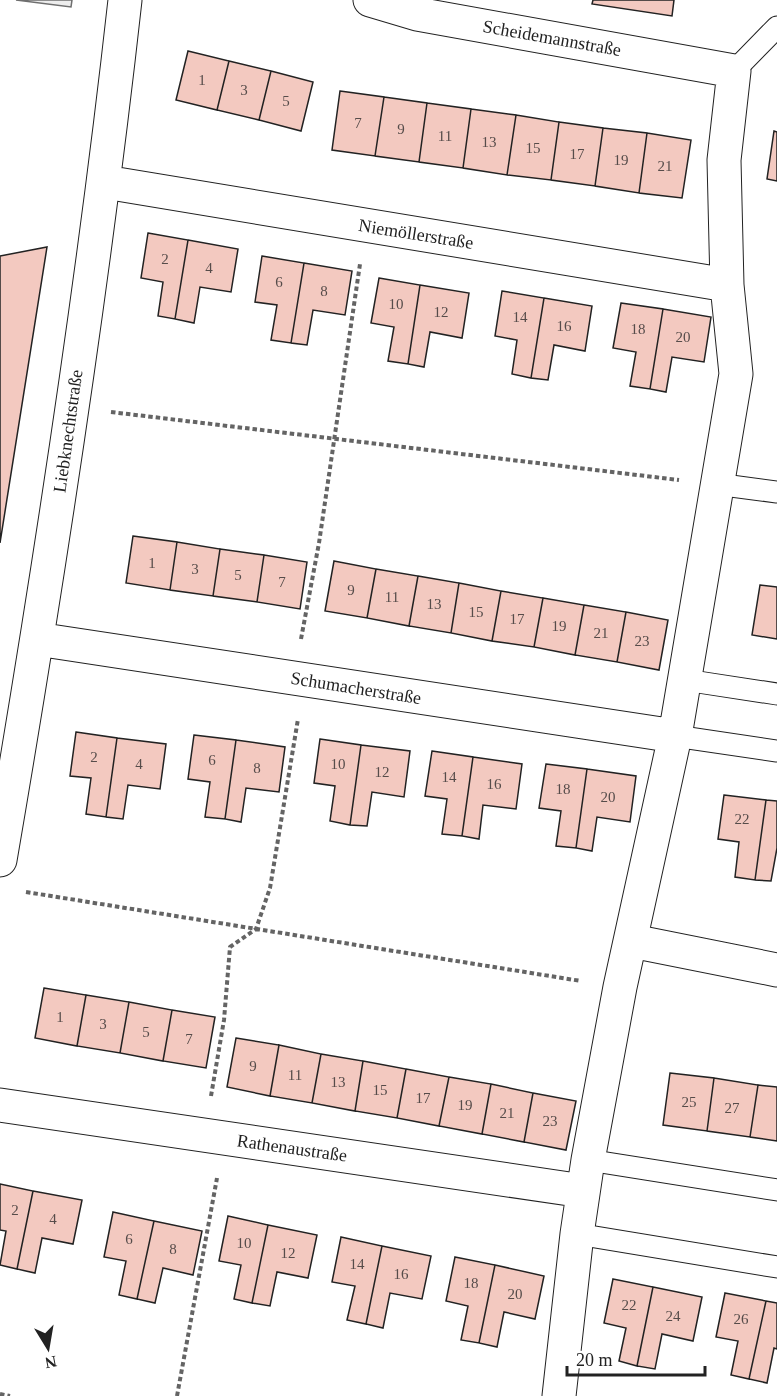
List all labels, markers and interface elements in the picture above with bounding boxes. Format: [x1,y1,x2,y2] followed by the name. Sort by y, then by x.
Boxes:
[481,16,623,60] street label: Scheidemannstraße
[198,72,206,88] house number: 1
[240,82,248,98] house number: 3
[282,93,290,109] house number: 5
[354,115,362,131] house number: 7
[397,121,405,137] house number: 9
[438,128,452,144] house number: 11
[482,134,497,150] house number: 13
[526,140,541,156] house number: 15
[570,146,585,162] house number: 17
[614,152,629,168] house number: 19
[658,158,673,174] house number: 21
[357,215,475,253] street label: Niemöllerstraße
[161,251,169,267] house number: 2
[205,260,213,276] house number: 4
[275,274,283,290] house number: 6
[320,283,328,299] house number: 8
[389,296,404,312] house number: 10
[434,304,449,320] house number: 12
[513,309,528,325] house number: 14
[557,318,572,334] house number: 16
[631,321,646,337] house number: 18
[676,329,691,345] house number: 20
[49,368,87,494] street label: Liebknechtstraße
[148,555,156,571] house number: 1
[191,561,199,577] house number: 3
[234,567,242,583] house number: 5
[278,574,286,590] house number: 7
[347,582,355,598] house number: 9
[385,589,399,605] house number: 11
[427,596,442,612] house number: 13
[469,604,484,620] house number: 15
[510,611,525,627] house number: 17
[552,618,567,634] house number: 19
[594,625,609,641] house number: 21
[635,633,650,649] house number: 23
[289,668,423,708] street label: Schumacherstraße
[90,749,98,765] house number: 2
[208,752,216,768] house number: 6
[135,756,143,772] house number: 4
[331,756,346,772] house number: 10
[253,760,261,776] house number: 8
[375,764,390,780] house number: 12
[442,769,457,785] house number: 14
[487,776,502,792] house number: 16
[556,781,571,797] house number: 18
[601,789,616,805] house number: 20
[735,811,750,827] house number: 22
[56,1009,64,1025] house number: 1
[99,1016,107,1032] house number: 3
[142,1024,150,1040] house number: 5
[185,1031,193,1047] house number: 7
[249,1058,257,1074] house number: 9
[288,1067,302,1083] house number: 11
[331,1074,346,1090] house number: 13
[373,1082,388,1098] house number: 15
[416,1090,431,1106] house number: 17
[682,1094,697,1110] house number: 25
[458,1097,473,1113] house number: 19
[725,1100,740,1116] house number: 27
[500,1105,515,1121] house number: 21
[543,1113,558,1129] house number: 23
[236,1130,348,1166] street label: Rathenaustraße
[11,1202,19,1218] house number: 2
[49,1211,57,1227] house number: 4
[125,1231,133,1247] house number: 6
[237,1235,252,1251] house number: 10
[169,1241,177,1257] house number: 8
[281,1245,296,1261] house number: 12
[350,1256,365,1272] house number: 14
[394,1266,409,1282] house number: 16
[464,1275,479,1291] house number: 18
[508,1286,523,1302] house number: 20
[622,1297,637,1313] house number: 22
[666,1308,681,1324] house number: 24
[734,1311,749,1327] house number: 26
[18,1318,78,1378] north arrow
[567,1339,705,1377] scale bar
[576,1350,613,1370] text: 20 m
[43,1353,58,1372] text: N

